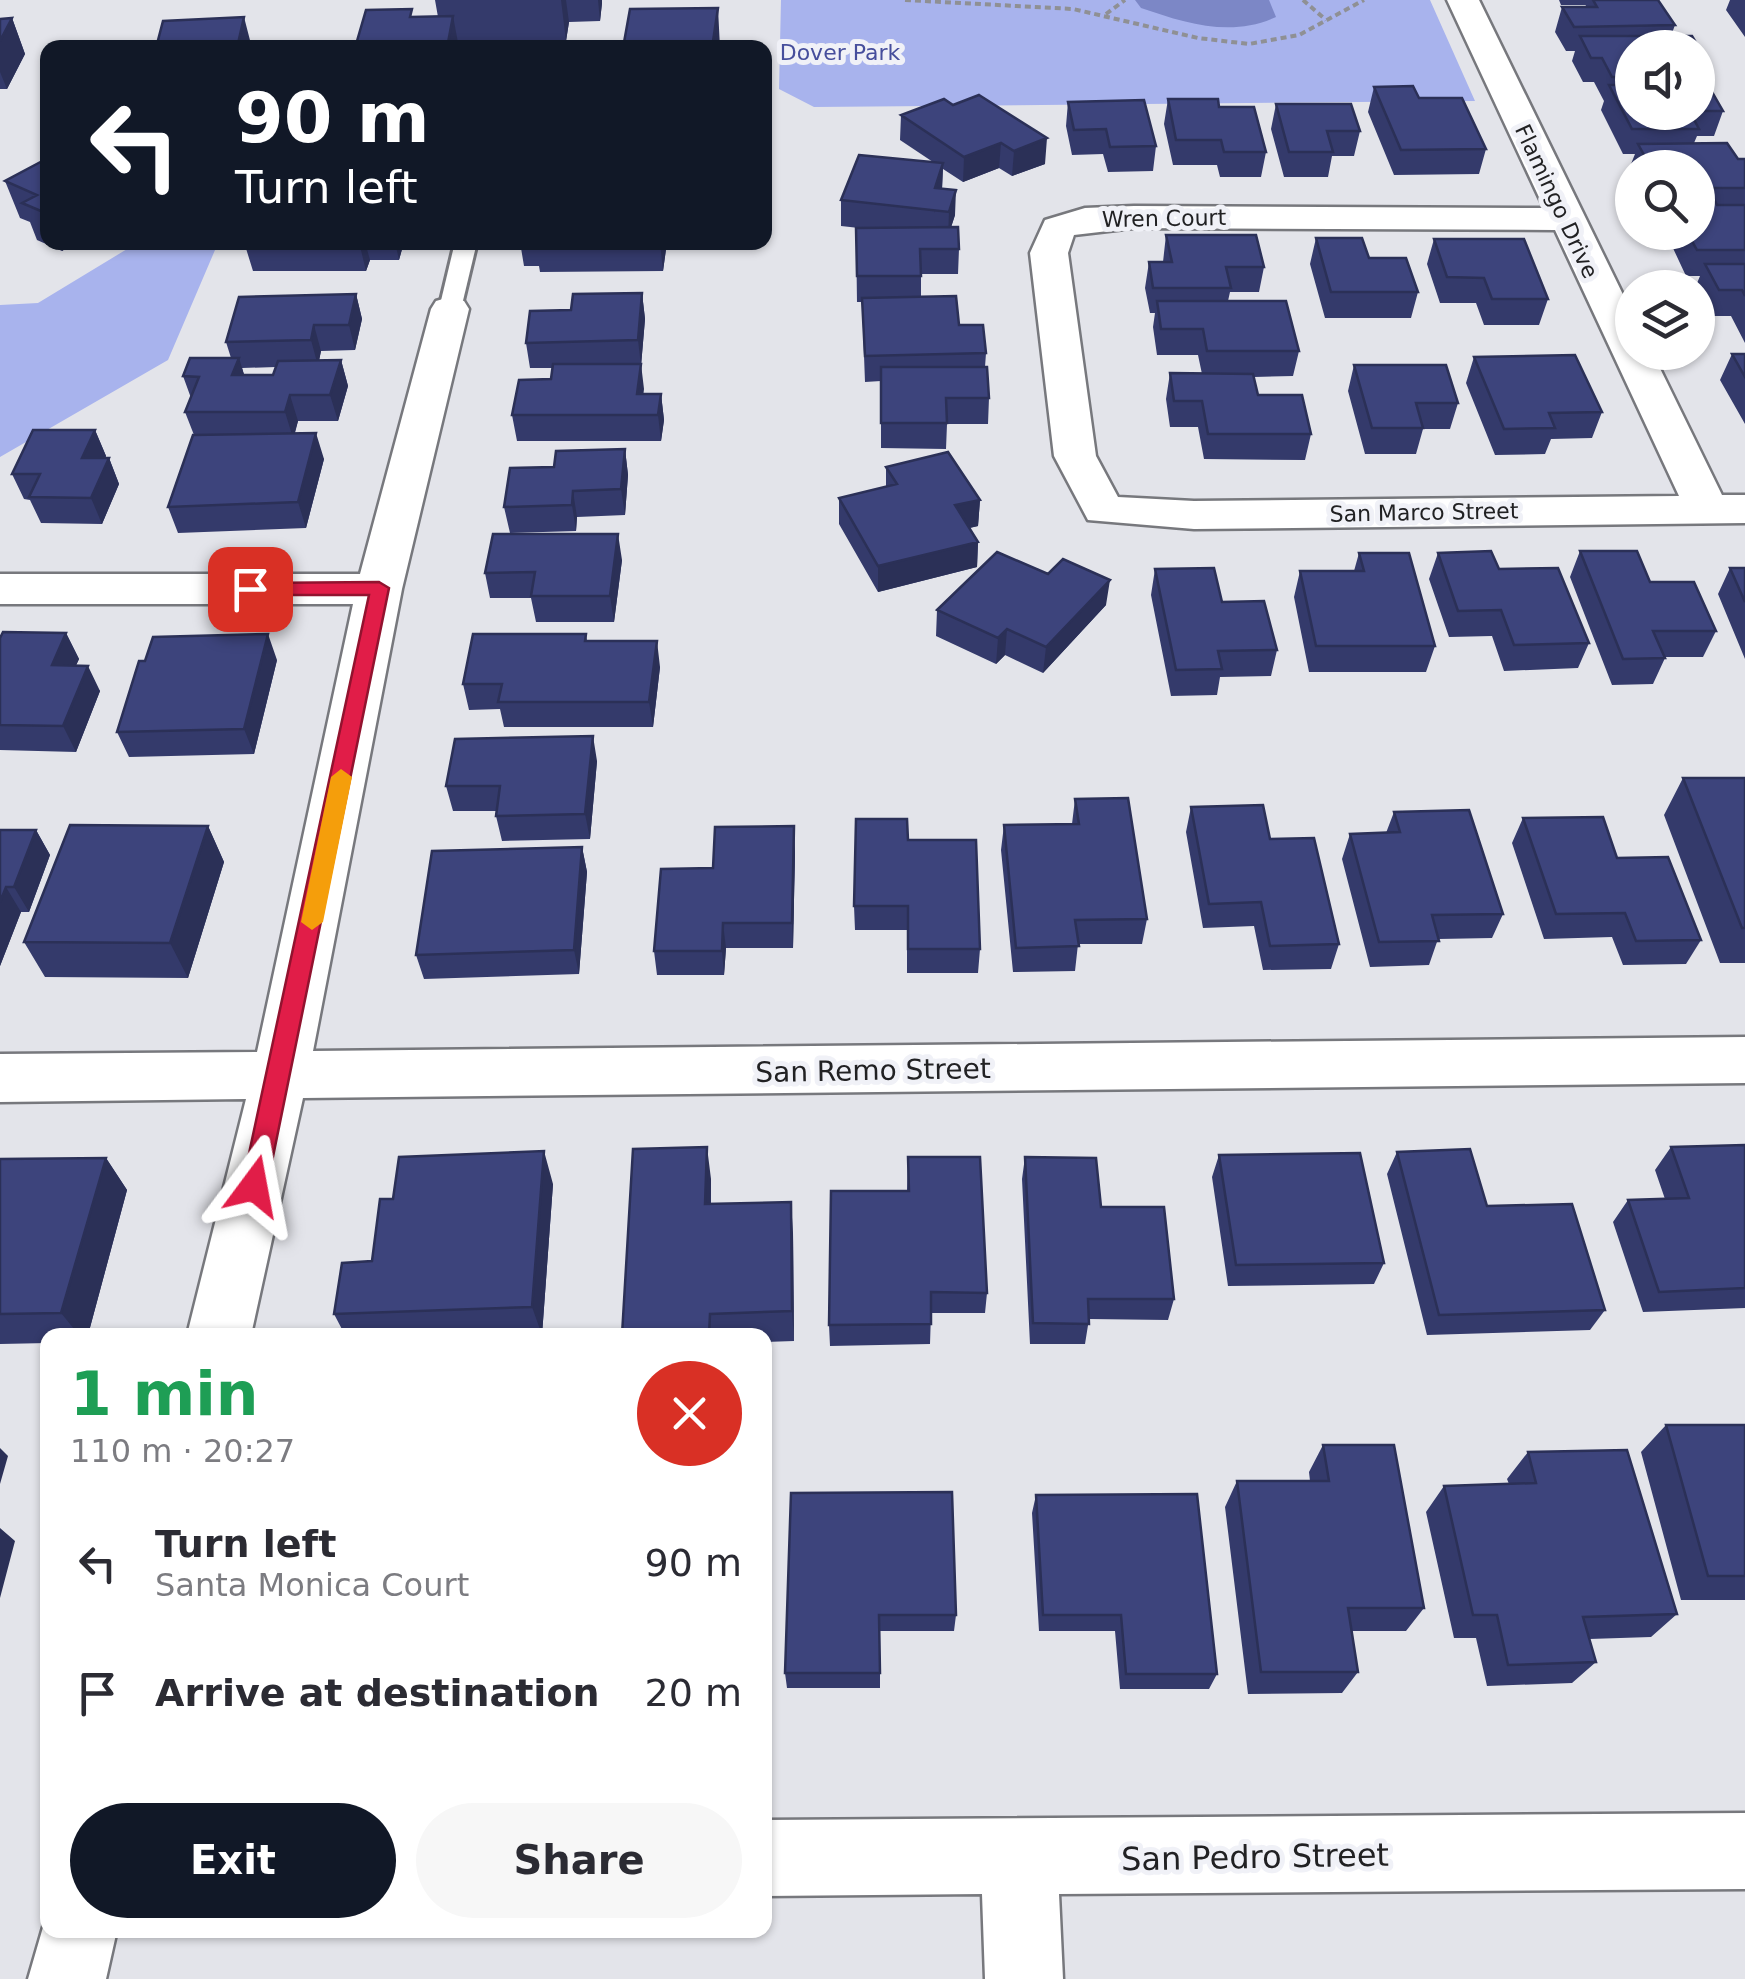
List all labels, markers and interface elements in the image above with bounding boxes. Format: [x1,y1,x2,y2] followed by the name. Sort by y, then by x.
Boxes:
[1615,30,1715,370] map controls
[1615,30,1715,130] button: sound
[780,40,901,65] park label: Dover Park
[235,77,430,159] text: 90 m
[70,80,200,210] icon: left
[1510,120,1603,282] street label: Flamingo Drive
[1615,150,1715,250] button: search
[235,161,418,214] text: Turn left
[1102,205,1227,232] street label: Wren Court
[1615,270,1715,370] button: layers
[1329,498,1519,527] street label: San Marco Street
[208,547,293,632] pin
[223,562,278,617] icon: arrive
[755,1052,991,1089] street label: San Remo Street
[202,1134,306,1238] position arrow
[70,1359,258,1429] text: 1 min
[637,1361,742,1466] button: close
[70,1432,295,1470] text: 110 m · 20:27
[155,1522,336,1566] text: Turn left
[70,1536,125,1591] icon: left
[645,1541,742,1585] text: 90 m
[155,1566,469,1604] text: Santa Monica Court
[70,1666,125,1721] icon: arrive
[155,1671,600,1715] text: Arrive at destination
[645,1671,742,1715] text: 20 m
[70,1803,396,1918] button: Exit
[416,1803,742,1918] button: Share
[1121,1836,1389,1878] street label: San Pedro Street

